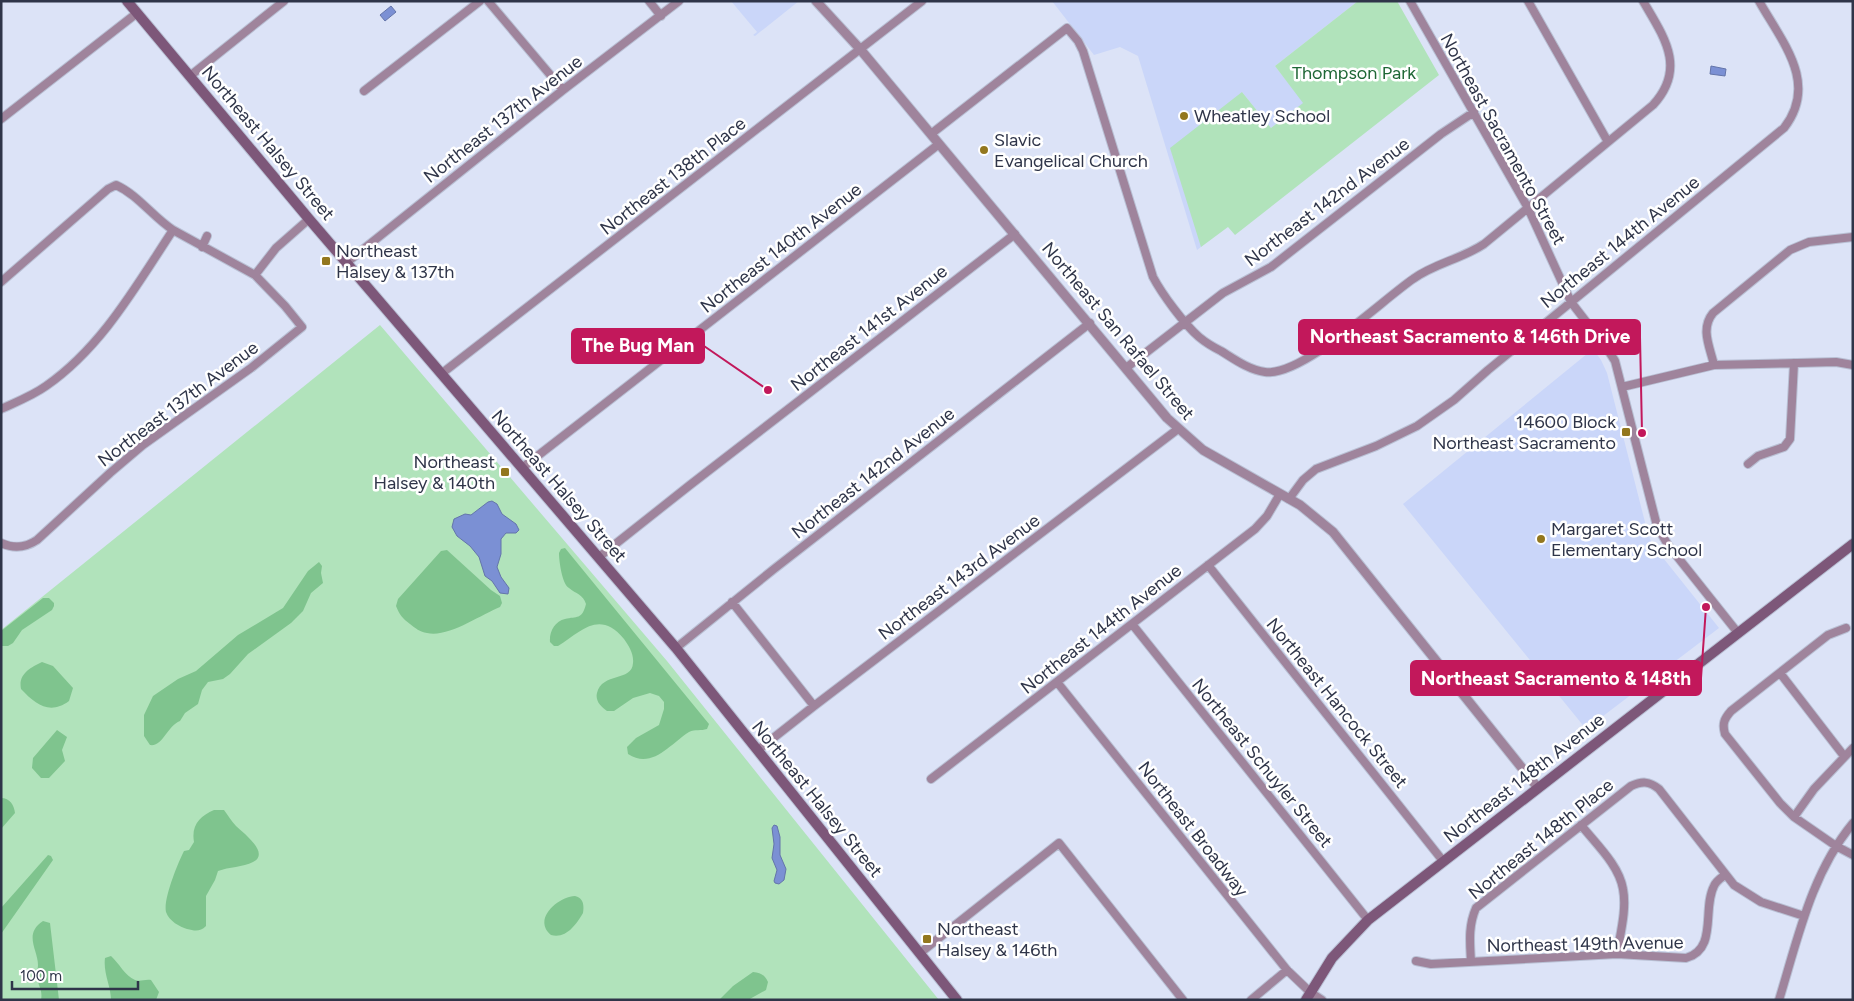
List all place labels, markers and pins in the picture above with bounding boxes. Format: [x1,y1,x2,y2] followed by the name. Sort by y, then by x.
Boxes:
[1194,105,1330,127] place label: Wheatley School
[1178,110,1190,122] marker: Wheatley School
[994,129,1148,172] place label: Slavic Evangelical Church
[978,144,990,156] marker: Slavic Evangelical Church
[336,240,454,283] place label: Northeast Halsey & 137th
[320,255,332,267] marker: Northeast Halsey & 137th
[1299,320,1640,354] callout: Northeast Sacramento & 146th Drive
[572,329,704,363] callout: The Bug Man
[1432,411,1616,454] place label: 14600 Block Northeast Sacramento
[1620,426,1632,438] marker: 14600 Block Northeast Sacramento
[373,451,495,494] place label: Northeast Halsey & 140th
[499,466,511,478] marker: Northeast Halsey & 140th
[1551,518,1702,561] place label: Margaret Scott Elementary School
[1535,533,1547,545] marker: Margaret Scott Elementary School
[1411,661,1701,695] callout: Northeast Sacramento & 148th
[937,918,1057,961] place label: Northeast Halsey & 146th
[921,933,933,945] marker: Northeast Halsey & 146th

